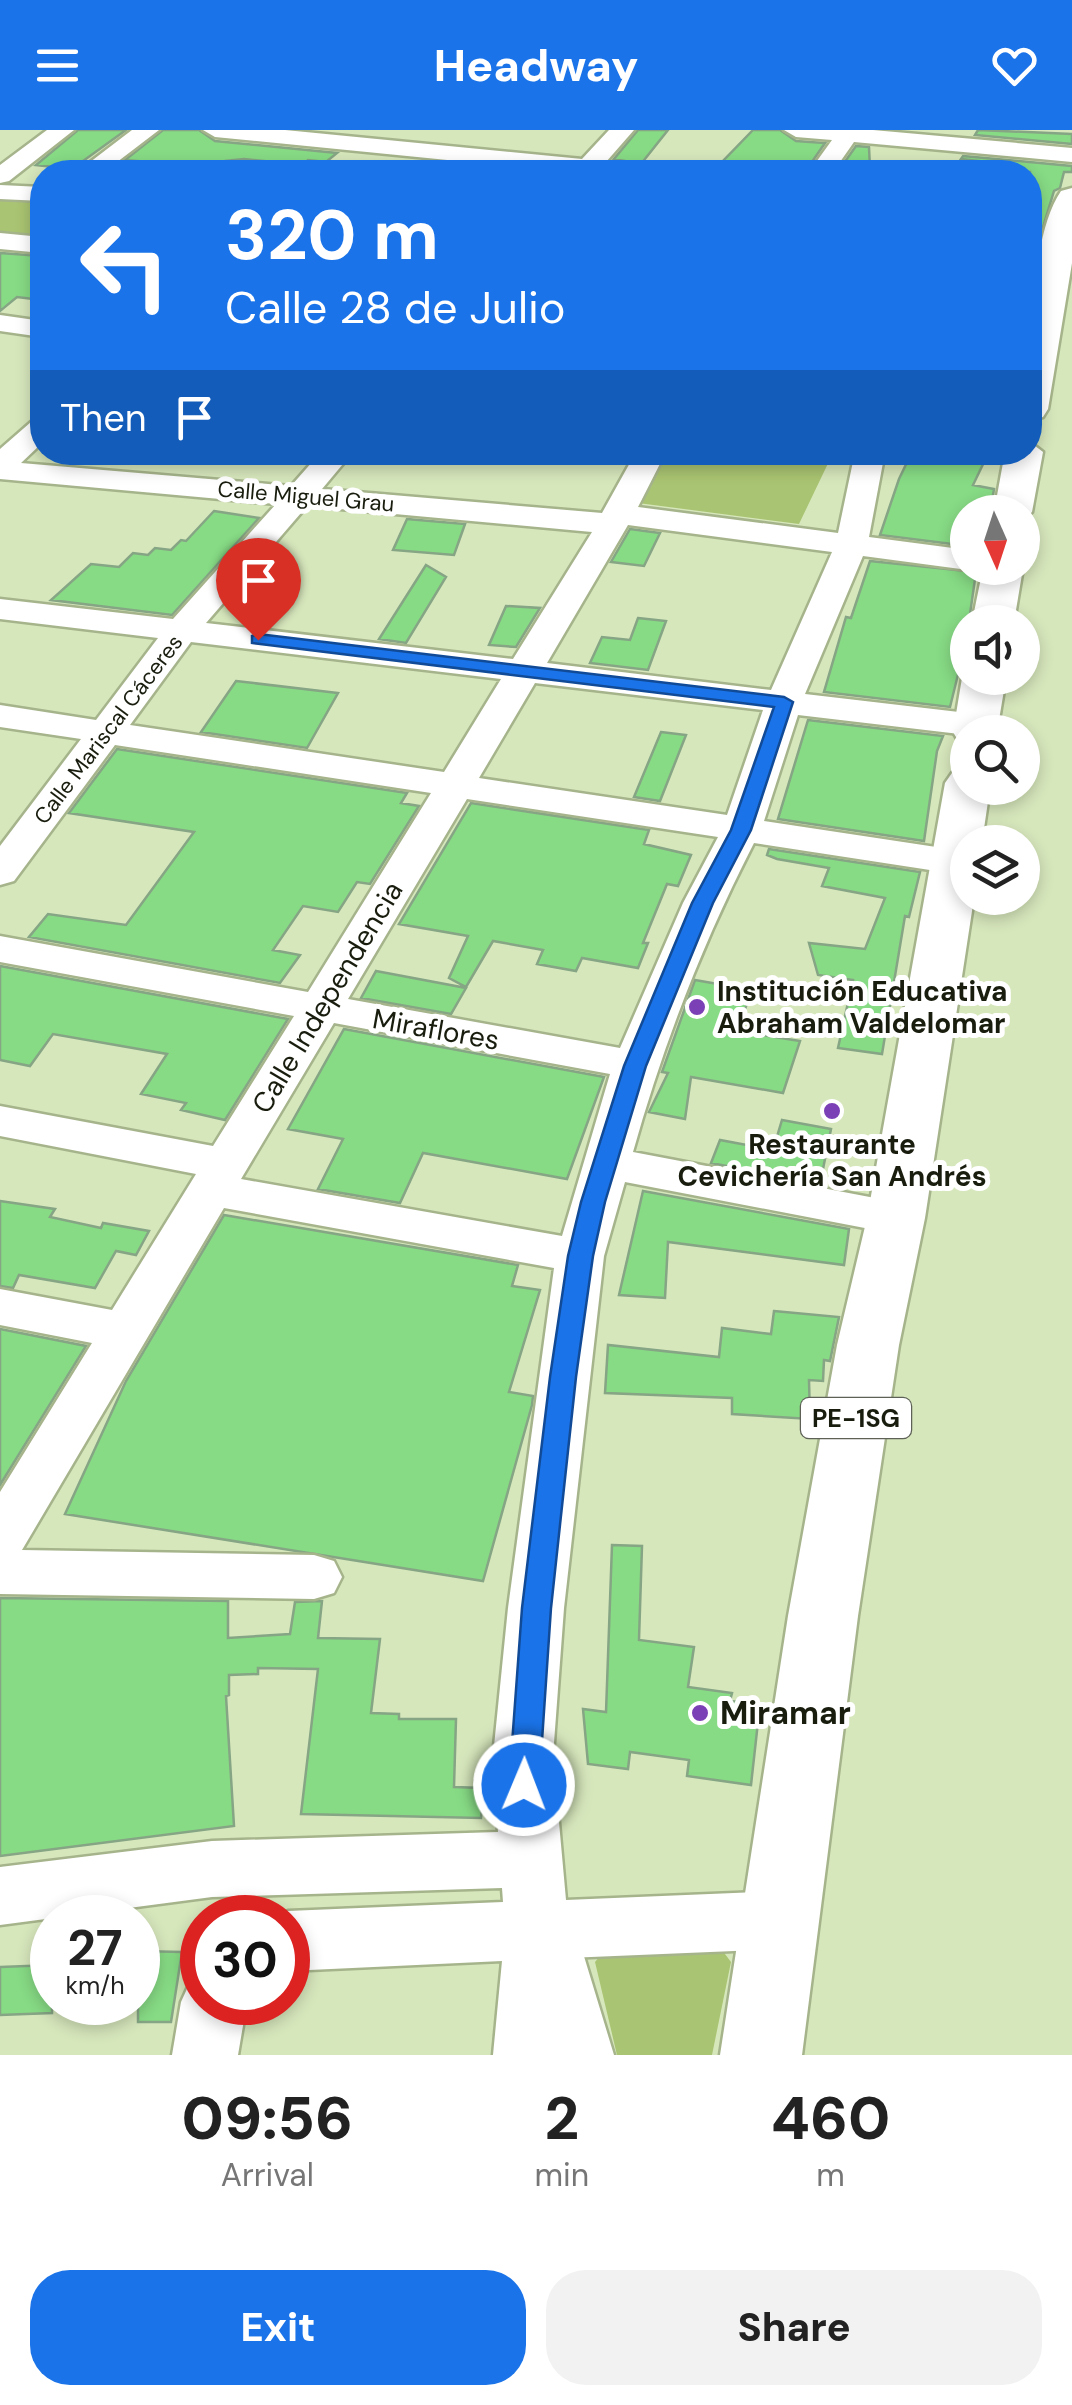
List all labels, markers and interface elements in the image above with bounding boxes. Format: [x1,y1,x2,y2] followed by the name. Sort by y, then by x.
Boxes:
[434,36,638,95] text: Headway
[30,38,85,93] icon: menu
[987,38,1042,93] icon: heart
[225,190,439,281] text: 320 m
[60,200,190,330] icon: left
[225,278,565,337] text: Calle 28 de Julio
[167,390,222,445] icon: arrive
[60,393,147,443] text: Then
[216,474,395,519] street label: Calle Miguel Grau
[950,495,1040,585] north arrow
[950,495,1040,915] map controls
[216,538,301,641] pin
[231,553,286,608] icon: arrive
[950,605,1040,695] button: sound
[28,629,189,830] street label: Calle Mariscal Cáceres
[950,715,1040,805] button: search
[950,825,1040,915] button: layers
[244,874,411,1120] street label: Calle Independencia
[717,973,1007,1042] place label: Institución Educativa Abraham Valdelomar
[686,996,708,1018] marker: Institución Educativa Abraham Valdelomar
[370,1000,502,1059] street label: Miraflores
[821,1100,843,1122] marker: Restaurante Cevichería San Andrés
[677,1126,987,1195] place label: Restaurante Cevichería San Andrés
[801,1398,911,1438] road number: PE-1SG
[720,1692,851,1734] place label: Miramar
[689,1702,711,1724] marker: Miramar
[472,1733,576,1837] position arrow
[180,1895,310,2025] speed limit sign: 30
[67,1915,123,1981] text: 27
[65,1969,125,2002] text: km/h
[182,2079,353,2158] text: 09:56
[545,2079,579,2158] text: 2
[771,2079,890,2158] text: 460
[221,2154,314,2196] text: Arrival
[535,2154,589,2196] text: min
[816,2154,845,2196] text: m
[30,2270,526,2385] button: Exit
[546,2270,1042,2385] button: Share

